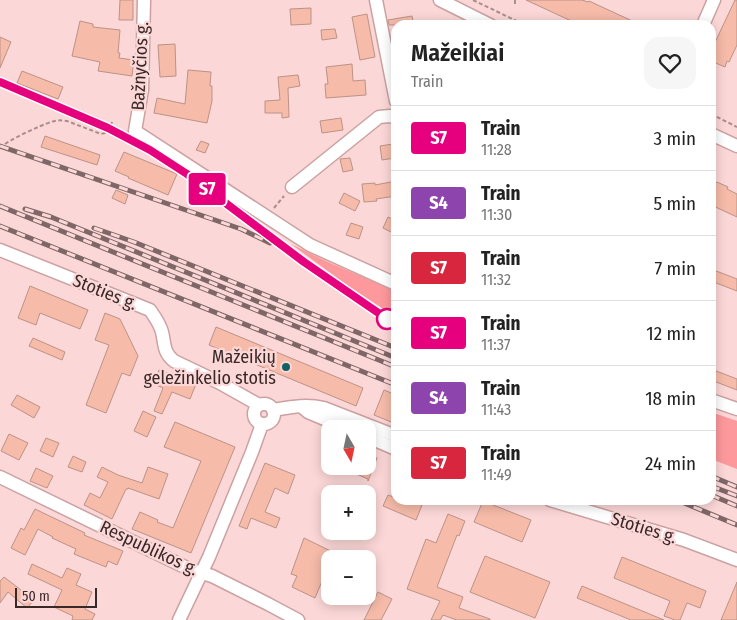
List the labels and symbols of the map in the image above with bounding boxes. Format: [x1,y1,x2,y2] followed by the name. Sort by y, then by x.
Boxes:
[127,21,153,111] street label: Bažnyčios g.
[184,173,230,205] line badge: S7
[70,269,141,315] street label: Stoties g.
[376,308,398,330] unlabelled marker
[143,346,276,389] place label: Mažeikių geležinkelio stotis
[280,361,292,373] marker: Mažeikių geležinkelio stotis
[321,420,376,475] north arrow
[608,508,680,548] street label: Stoties g.
[96,516,202,580] street label: Respublikos g.
[15,585,98,608] scale bar

